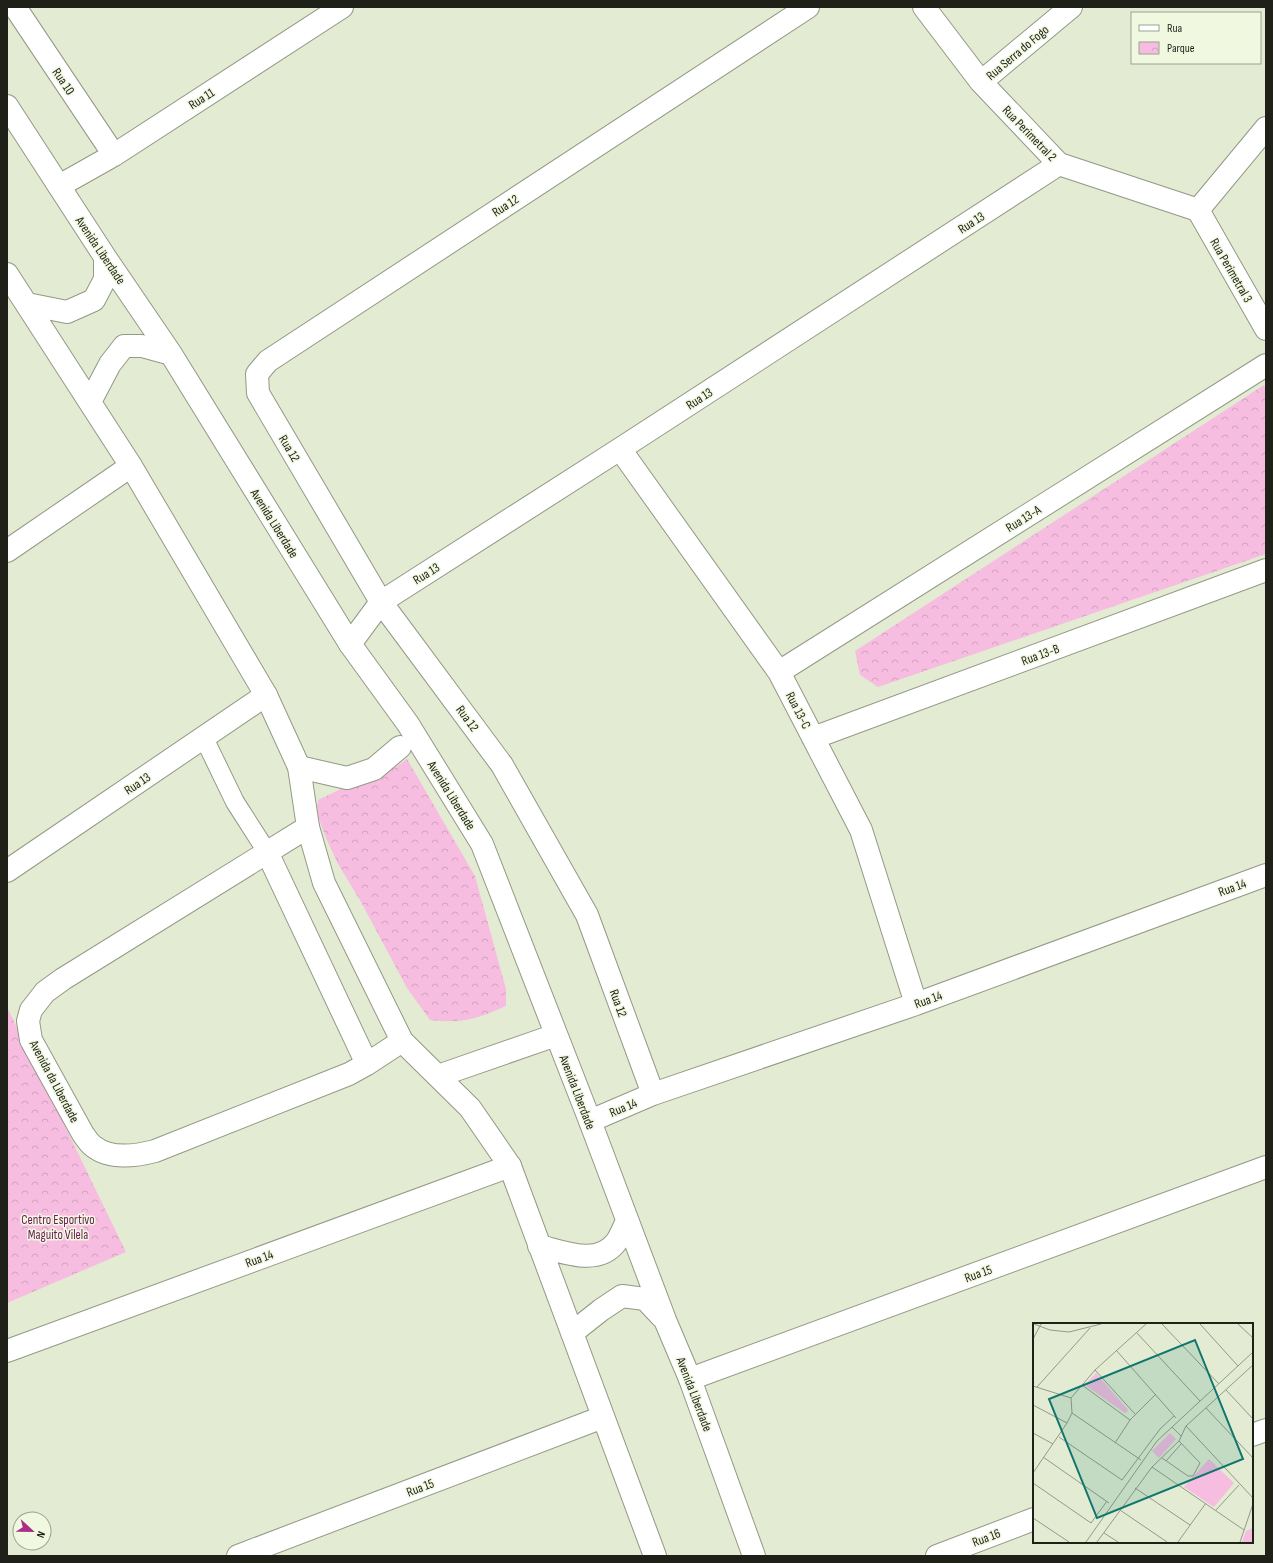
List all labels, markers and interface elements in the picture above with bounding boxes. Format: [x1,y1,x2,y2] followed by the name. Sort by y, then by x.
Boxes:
[1131,12,1261,64] legend
[1167,21,1183,36] text: Rua
[983,22,1052,84] street label: Rua Serra do Fogo
[1167,41,1195,56] text: Parque
[48,65,78,98] street label: Rua 10
[186,84,218,113] street label: Rua 11
[999,103,1060,165] street label: Rua Perimetral 2
[489,191,522,220] street label: Rua 12
[955,208,988,237] street label: Rua 13
[71,213,129,288] street label: Avenida Liberdade
[1206,236,1256,305] street label: Rua Perimetral 3
[683,384,716,413] street label: Rua 13
[275,432,303,465] street label: Rua 12
[246,485,302,561] street label: Avenida Liberdade
[1003,502,1044,536] street label: Rua 13-A
[410,560,443,588] street label: Rua 13
[1019,641,1062,669] street label: Rua 13-B
[782,689,814,732] street label: Rua 13-C
[452,702,482,735] street label: Rua 12
[423,757,479,833] street label: Avenida Liberdade
[121,769,154,798] street label: Rua 13
[1216,875,1249,900] street label: Rua 14
[606,987,630,1019] street label: Rua 12
[912,987,945,1012] street label: Rua 14
[25,1037,83,1125] street label: Avenida da Liberdade
[555,1052,599,1132] street label: Avenida Liberdade
[607,1095,640,1121] street label: Rua 14
[21,1212,95,1243] park label: Centro Esportivo Maguito Vilela
[243,1246,276,1271] street label: Rua 14
[962,1262,994,1286] street label: Rua 15
[1033,1323,1253,1543] inset map
[672,1354,716,1434] street label: Avenida Liberdade
[404,1475,436,1500] street label: Rua 15
[12,1511,52,1551] north arrow
[970,1525,1003,1551] street label: Rua 16
[34,1529,48,1540] text: N

